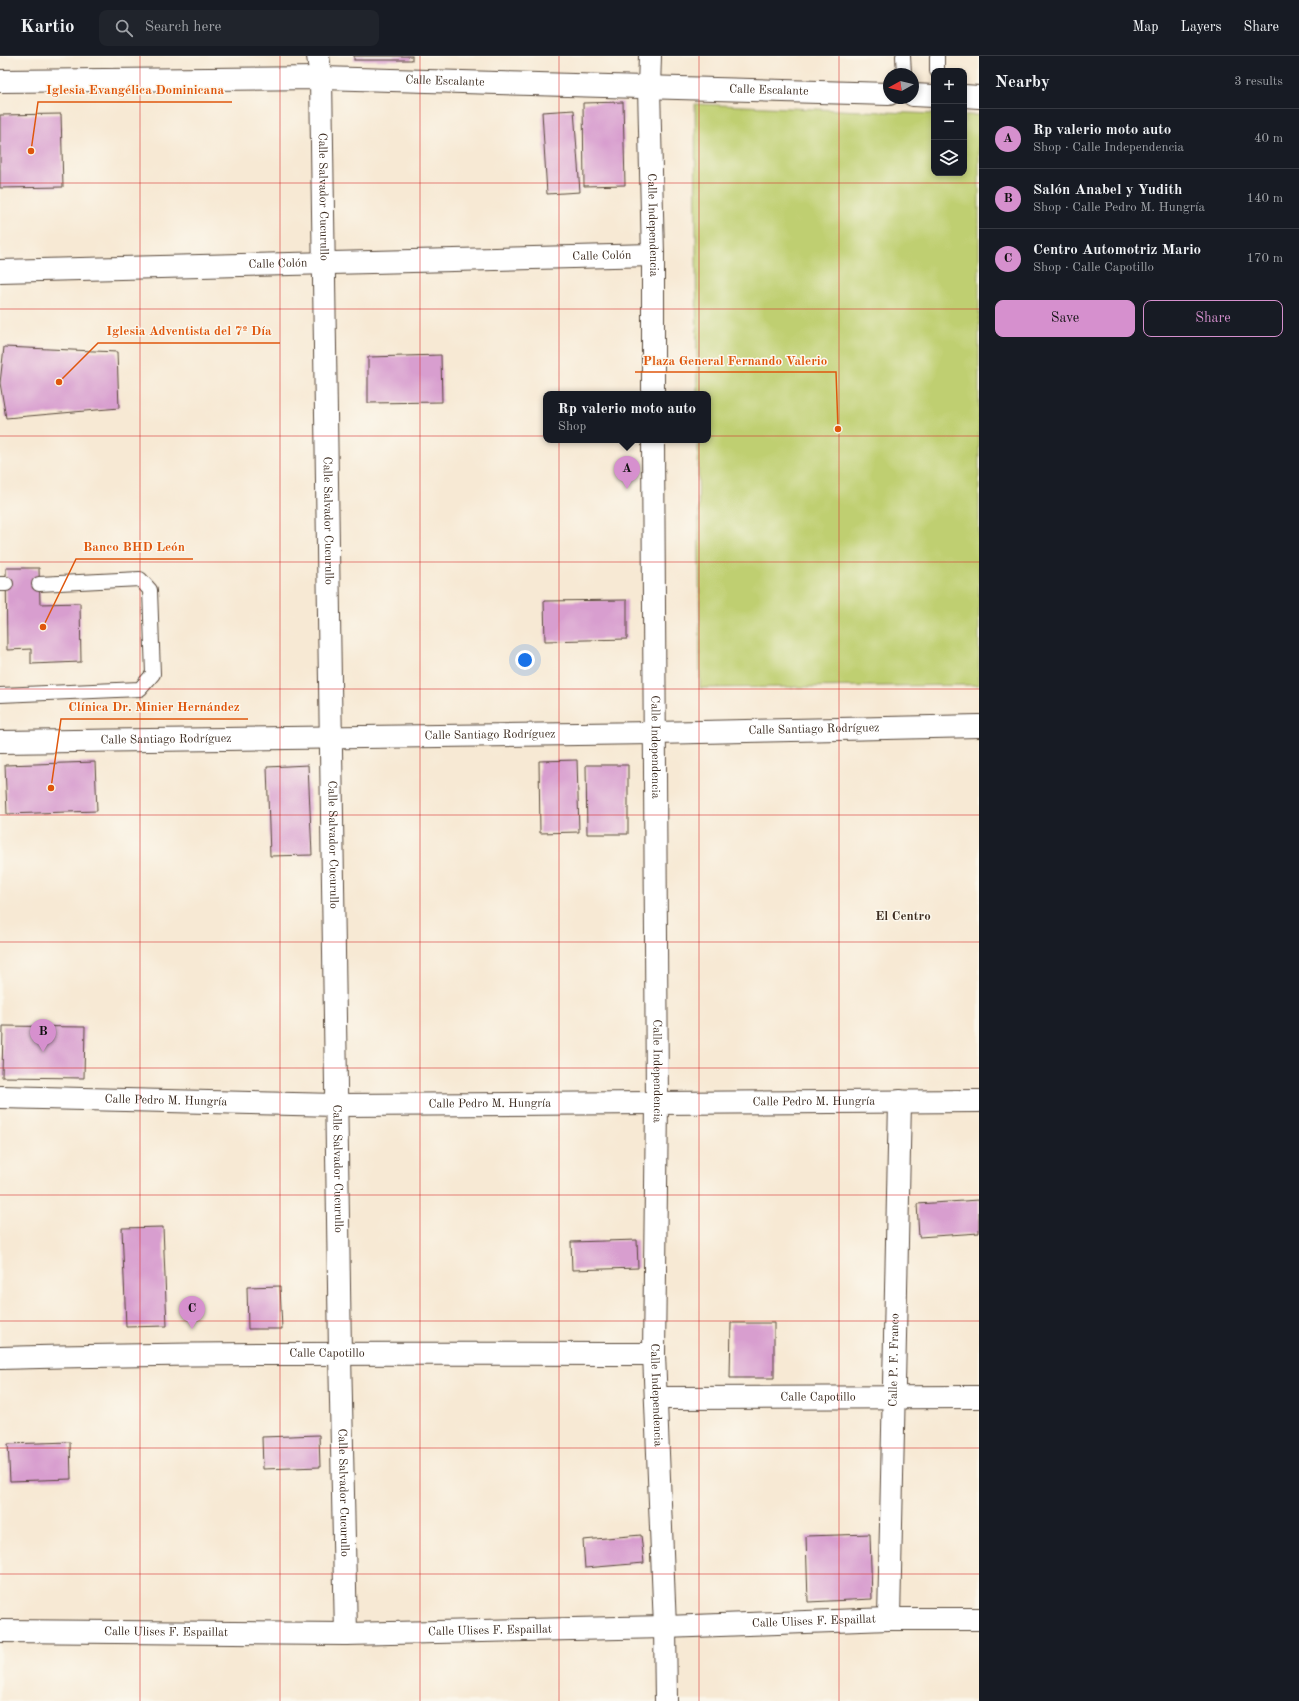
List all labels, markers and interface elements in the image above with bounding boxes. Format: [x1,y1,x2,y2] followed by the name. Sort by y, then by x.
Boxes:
[99,10,379,46] search box
[113,17,135,39] icon: search
[20,18,75,37] text: Kartio
[145,20,221,35] text: Search here
[1133,20,1159,34] text: Map
[1181,20,1222,34] text: Layers
[1244,20,1279,34] text: Share
[883,68,919,104] north arrow
[931,68,967,176] map controls
[931,68,967,104] button: +
[405,74,485,89] street label: Calle Escalante
[995,74,1050,91] text: Nearby
[1234,75,1283,88] text: 3 results
[38,77,232,102] callout: Iglesia Evangélica Dominicana
[729,83,809,98] street label: Calle Escalante
[46,84,224,97] text: Iglesia Evangélica Dominicana
[931,104,967,140] button: −
[1033,123,1171,138] text: Rp valerio moto auto
[1003,132,1013,145] text: A
[1254,132,1283,145] text: 40 m
[316,133,330,261] street label: Calle Salvador Cucurullo
[931,140,967,176] button: layers
[1033,141,1184,154] text: Shop · Calle Independencia
[645,173,659,277] street label: Calle Independencia
[1033,183,1182,198] text: Salón Anabel y Yudith
[1003,192,1013,205] text: B
[1246,192,1283,205] text: 140 m
[1033,201,1205,214] text: Shop · Calle Pedro M. Hungría
[1033,243,1201,258] text: Centro Automotriz Mario
[572,250,632,263] street label: Calle Colón
[1004,252,1012,265] text: C
[1246,252,1283,265] text: 170 m
[248,257,308,271] street label: Calle Colón
[1033,261,1154,274] text: Shop · Calle Capotillo
[995,300,1135,337] button: Save
[1143,300,1283,337] button: Share
[98,318,280,343] callout: Iglesia Adventista del 7º Día
[106,325,272,338] text: Iglesia Adventista del 7º Día
[635,347,836,372] callout: Plaza General Fernando Valerio
[643,355,827,368] text: Plaza General Fernando Valerio
[543,391,711,443] popup
[558,402,696,417] text: Rp valerio moto auto
[558,420,586,433] text: Shop
[321,456,335,585] street label: Calle Salvador Cucurullo
[614,456,640,489] pin: A
[76,534,193,559] callout: Banco BHD León
[83,541,185,554] text: Banco BHD León
[515,650,535,670] your location
[61,694,248,719] callout: Clínica Dr. Minier Hernández
[649,695,661,799] street label: Calle Independencia
[68,701,240,714] text: Clínica Dr. Minier Hernández
[748,722,880,737] street label: Calle Santiago Rodríguez
[424,728,556,742] street label: Calle Santiago Rodríguez
[100,733,232,747] street label: Calle Santiago Rodríguez
[325,780,339,909] street label: Calle Salvador Cucurullo
[875,910,931,923] district label: El Centro
[30,1019,56,1052] pin: B
[650,1019,663,1123] street label: Calle Independencia
[104,1093,228,1108] street label: Calle Pedro M. Hungría
[752,1096,875,1108] street label: Calle Pedro M. Hungría
[428,1098,551,1110] street label: Calle Pedro M. Hungría
[330,1104,344,1233] street label: Calle Salvador Cucurullo
[179,1296,205,1329] pin: C
[888,1313,901,1407] street label: Calle P. F. Franco
[648,1343,664,1447] street label: Calle Independencia
[289,1348,365,1360] street label: Calle Capotillo
[780,1391,856,1404] street label: Calle Capotillo
[336,1428,350,1557] street label: Calle Salvador Cucurullo
[752,1613,876,1630] street label: Calle Ulises F. Espaillat
[428,1623,552,1638] street label: Calle Ulises F. Espaillat
[104,1626,228,1639] street label: Calle Ulises F. Espaillat

